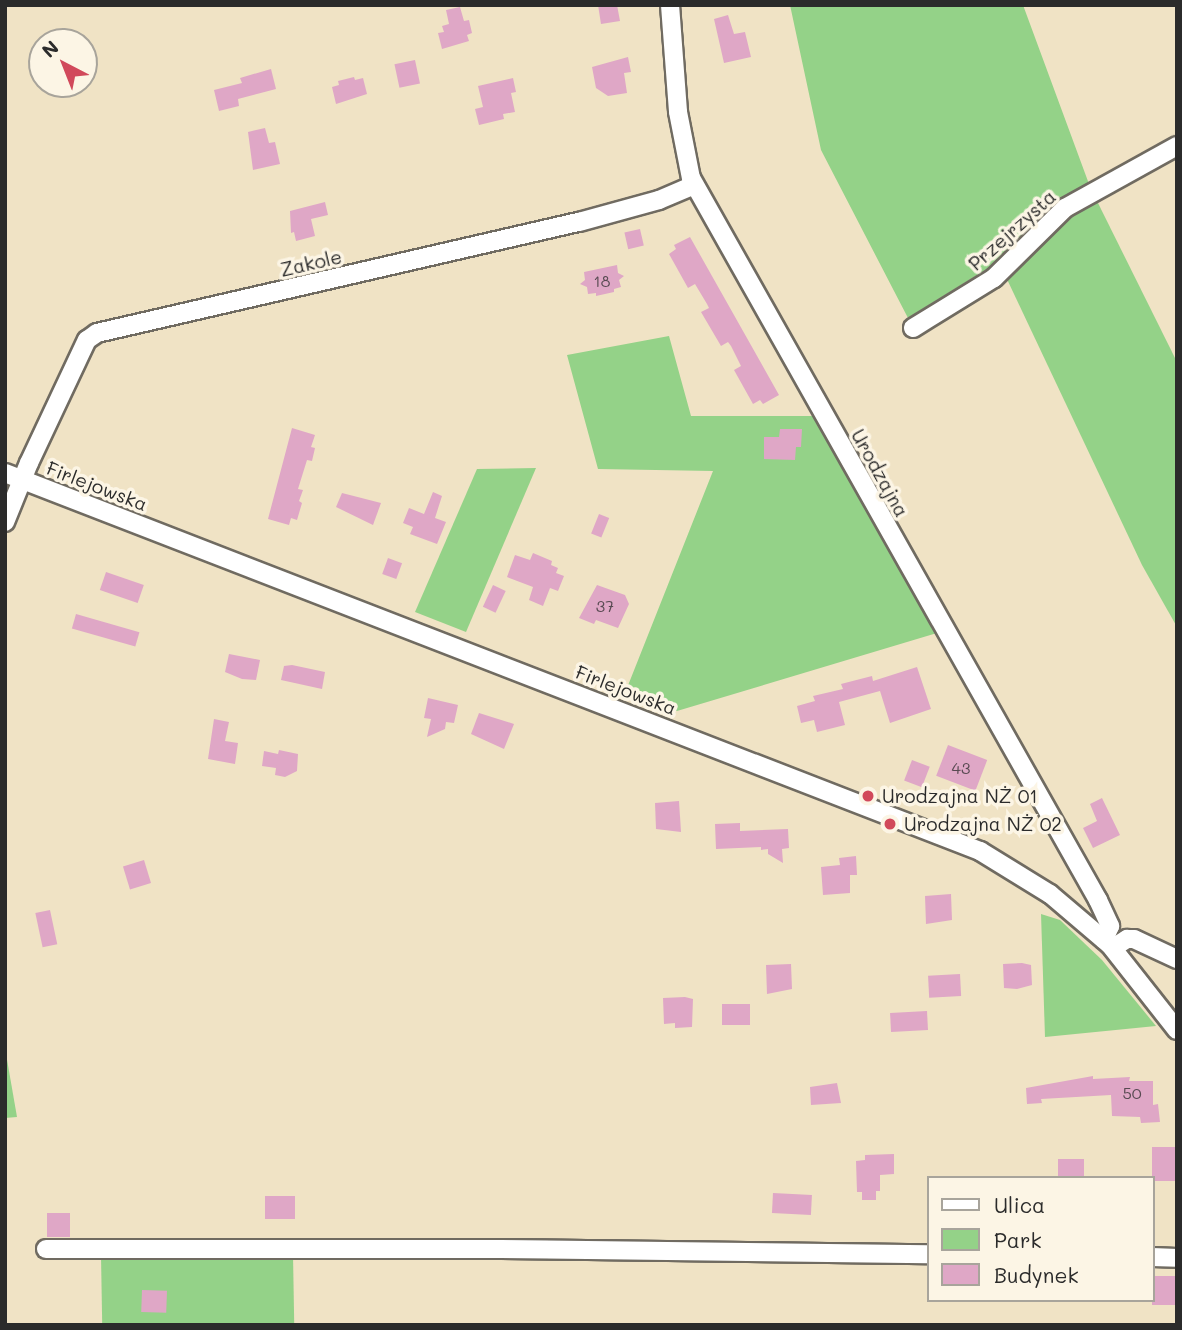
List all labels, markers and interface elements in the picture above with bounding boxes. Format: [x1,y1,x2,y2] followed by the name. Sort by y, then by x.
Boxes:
[28,28,98,98] north arrow
[36,34,64,63] text: N
[964,185,1060,275] street label: Przejrzysta
[278,245,344,281] street label: Zakole
[594,271,610,291] house number: 18
[847,425,913,521] street label: Urodzajna
[43,456,151,516] street label: Firlejowska
[596,596,614,616] house number: 37
[572,660,680,720] street label: Firlejowska
[952,758,970,778] house number: 43
[882,785,1038,807] place label: Urodzajna NŻ 01
[860,788,876,804] marker: Urodzajna NŻ 01
[904,813,1062,835] place label: Urodzajna NŻ 02
[882,816,898,832] marker: Urodzajna NŻ 02
[1122,1083,1142,1103] house number: 50
[926,1176,1154,1302] legend
[994,1191,1045,1218] text: Ulica
[994,1226,1042,1253] text: Park
[994,1261,1079,1288] text: Budynek

